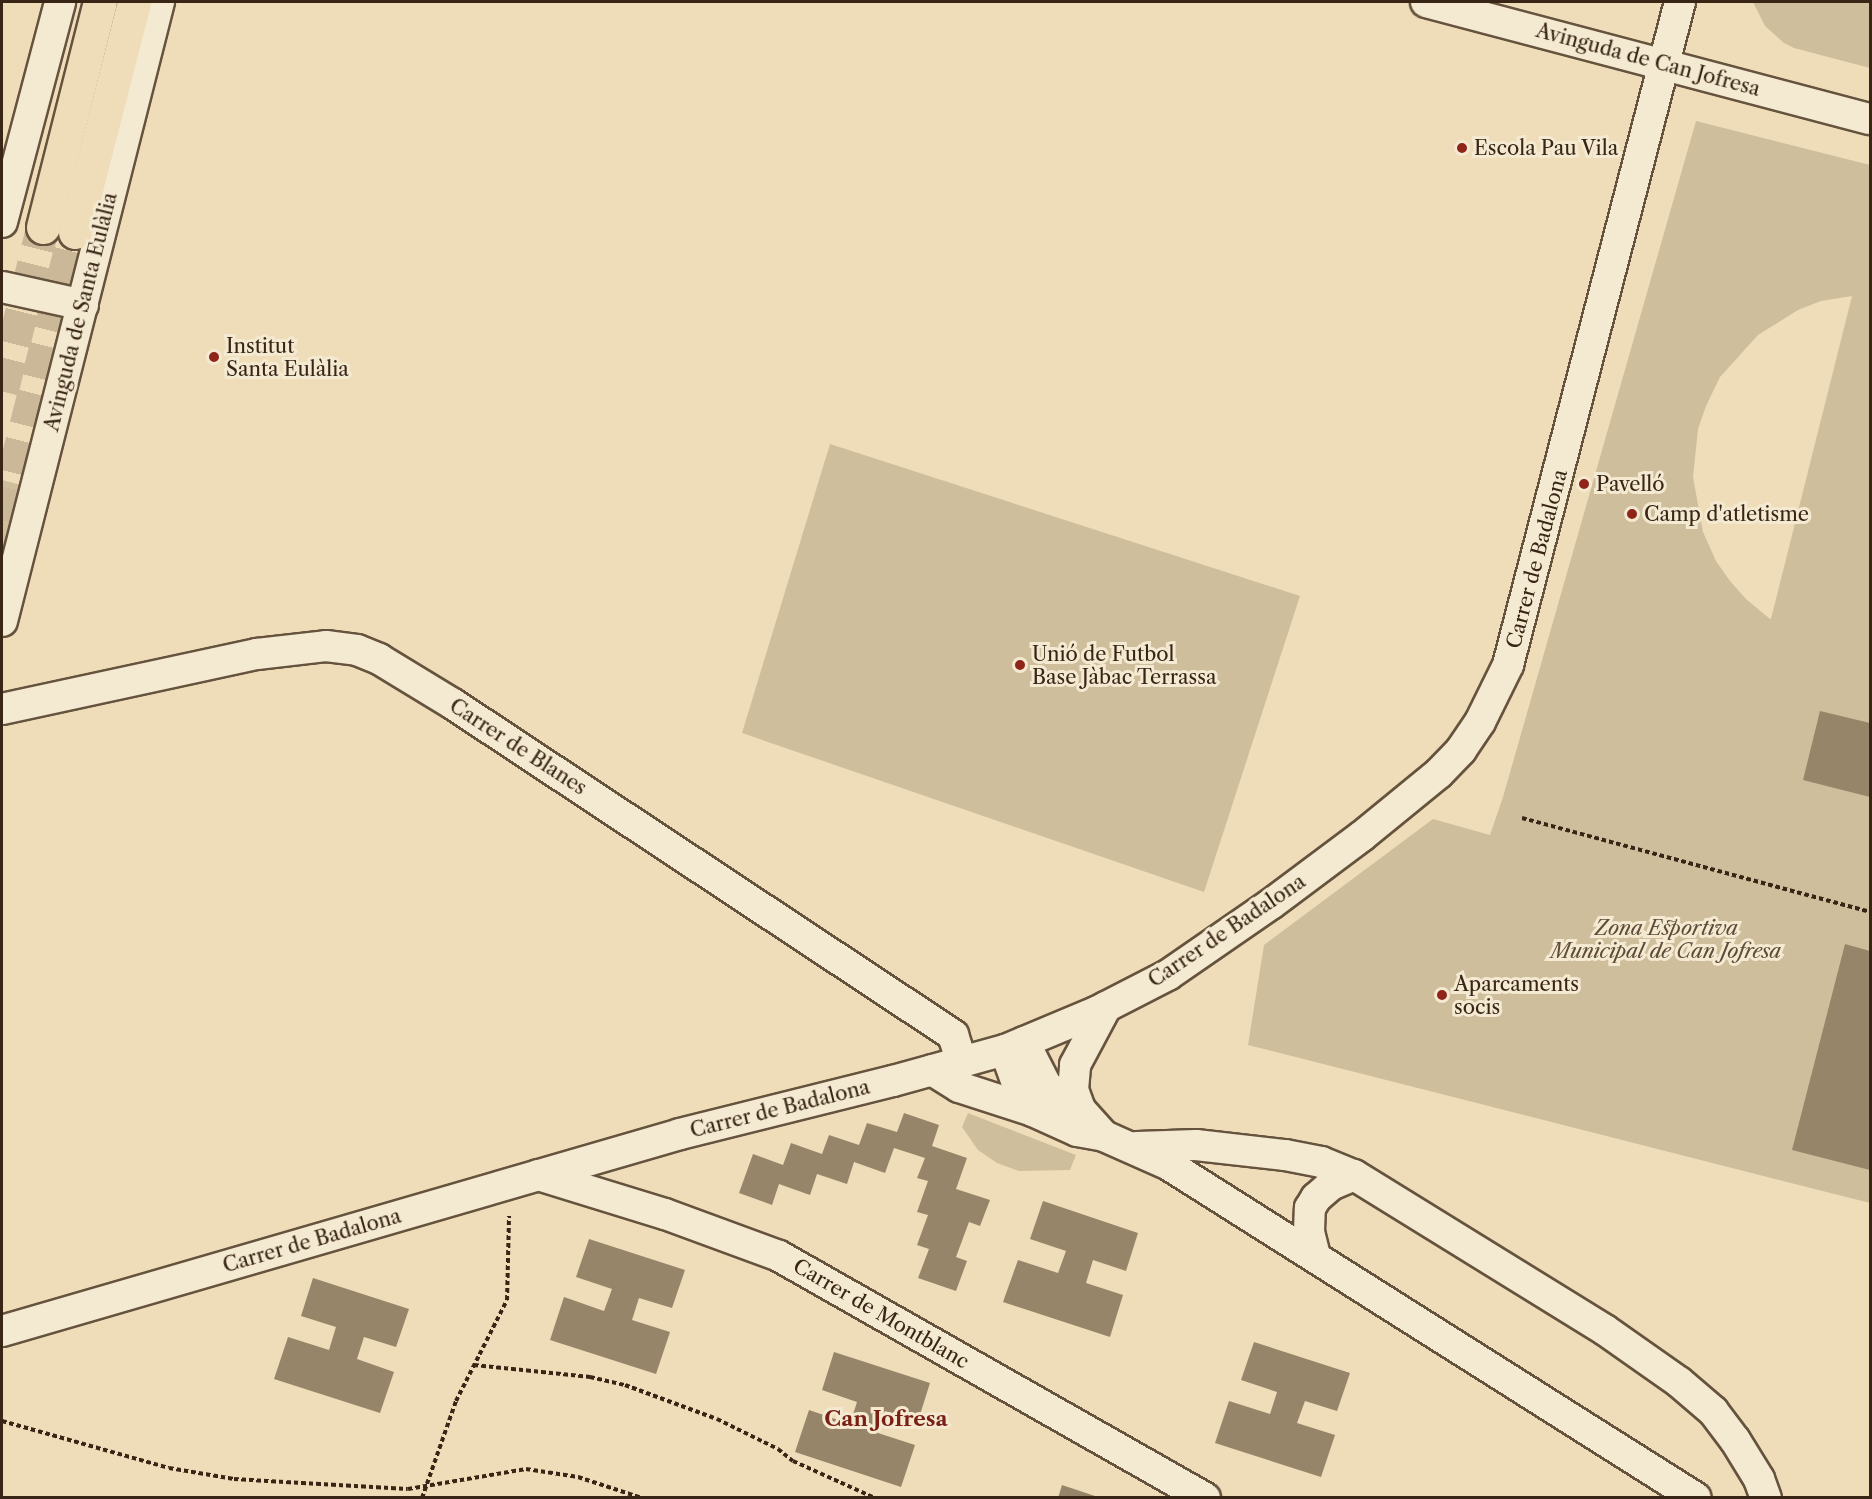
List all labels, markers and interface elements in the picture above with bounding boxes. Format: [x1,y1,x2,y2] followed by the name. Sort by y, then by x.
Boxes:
[1533,18,1763,102] street label: Avinguda de Can Jofresa
[1474,136,1619,160] place label: Escola Pau Vila
[1455,141,1469,155] marker: Escola Pau Vila
[40,190,122,434] street label: Avinguda de Santa Eulàlia
[226,334,349,381] place label: Institut Santa Eulàlia
[207,350,221,364] marker: Institut Santa Eulàlia
[1502,467,1572,651] street label: Carrer de Badalona
[1596,472,1665,496] place label: Pavelló
[1577,477,1591,491] marker: Pavelló
[1644,502,1809,526] place label: Camp d'atletisme
[1625,507,1639,521] marker: Camp d'atletisme
[1032,642,1217,689] place label: Unió de Futbol Base Jàbac Terrassa
[1013,658,1027,672] marker: Unió de Futbol Base Jàbac Terrassa
[445,694,591,800] street label: Carrer de Blanes
[1144,869,1310,993] street label: Carrer de Badalona
[1551,916,1781,963] park label: Zona Esportiva Municipal de Can Jofresa
[1454,972,1579,1019] place label: Aparcaments socis
[1435,988,1449,1002] marker: Aparcaments socis
[687,1075,873,1143] street label: Carrer de Badalona
[220,1204,404,1278] street label: Carrer de Badalona
[789,1254,973,1374] street label: Carrer de Montblanc
[824,1406,948,1432] district label: Can Jofresa

